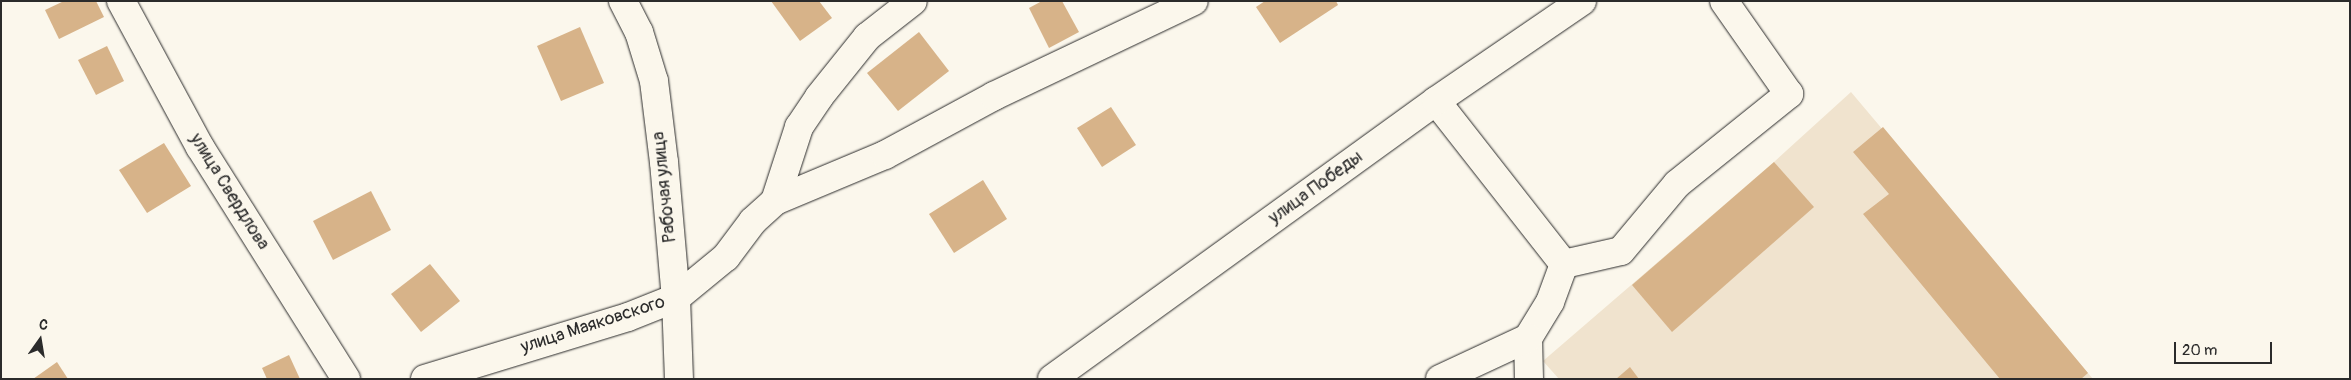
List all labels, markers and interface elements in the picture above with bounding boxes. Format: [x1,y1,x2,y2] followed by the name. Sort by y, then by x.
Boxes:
[185,130,273,254] street label: улица Свердлова
[648,130,682,244] street label: Рабочая улица
[1265,147,1367,229] street label: улица Победы
[518,292,668,358] street label: улица Маяковского
[15,315,65,365] north arrow
[37,316,50,334] text: С
[2176,332,2274,364] scale bar
[2182,341,2217,360] text: 20 m

